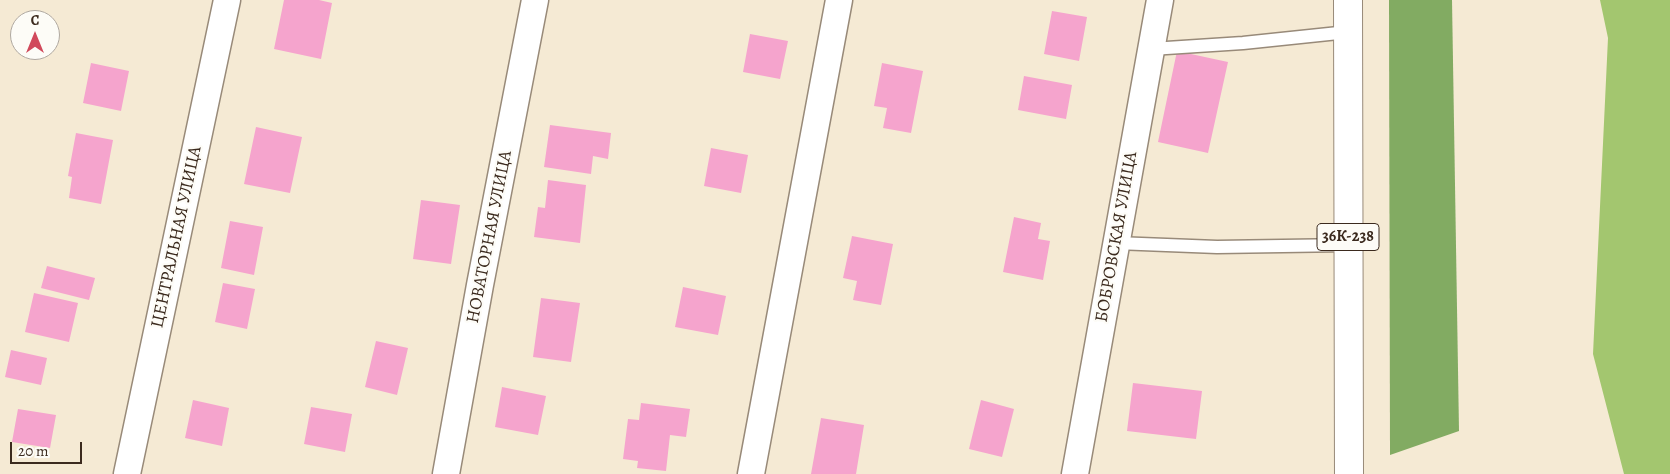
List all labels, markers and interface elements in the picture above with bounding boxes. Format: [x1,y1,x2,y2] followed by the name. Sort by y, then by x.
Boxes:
[10,10,60,60] north arrow
[31,11,39,30] text: С
[147,144,207,330] street label: ЦЕНТРАЛЬНАЯ УЛИЦА
[463,149,517,325] street label: НОВАТОРНАЯ УЛИЦА
[1091,150,1143,324] street label: БОБРОВСКАЯ УЛИЦА
[1317,223,1379,250] road number: 36К-238
[12,432,85,464] scale bar
[18,441,49,461] text: 20 m

